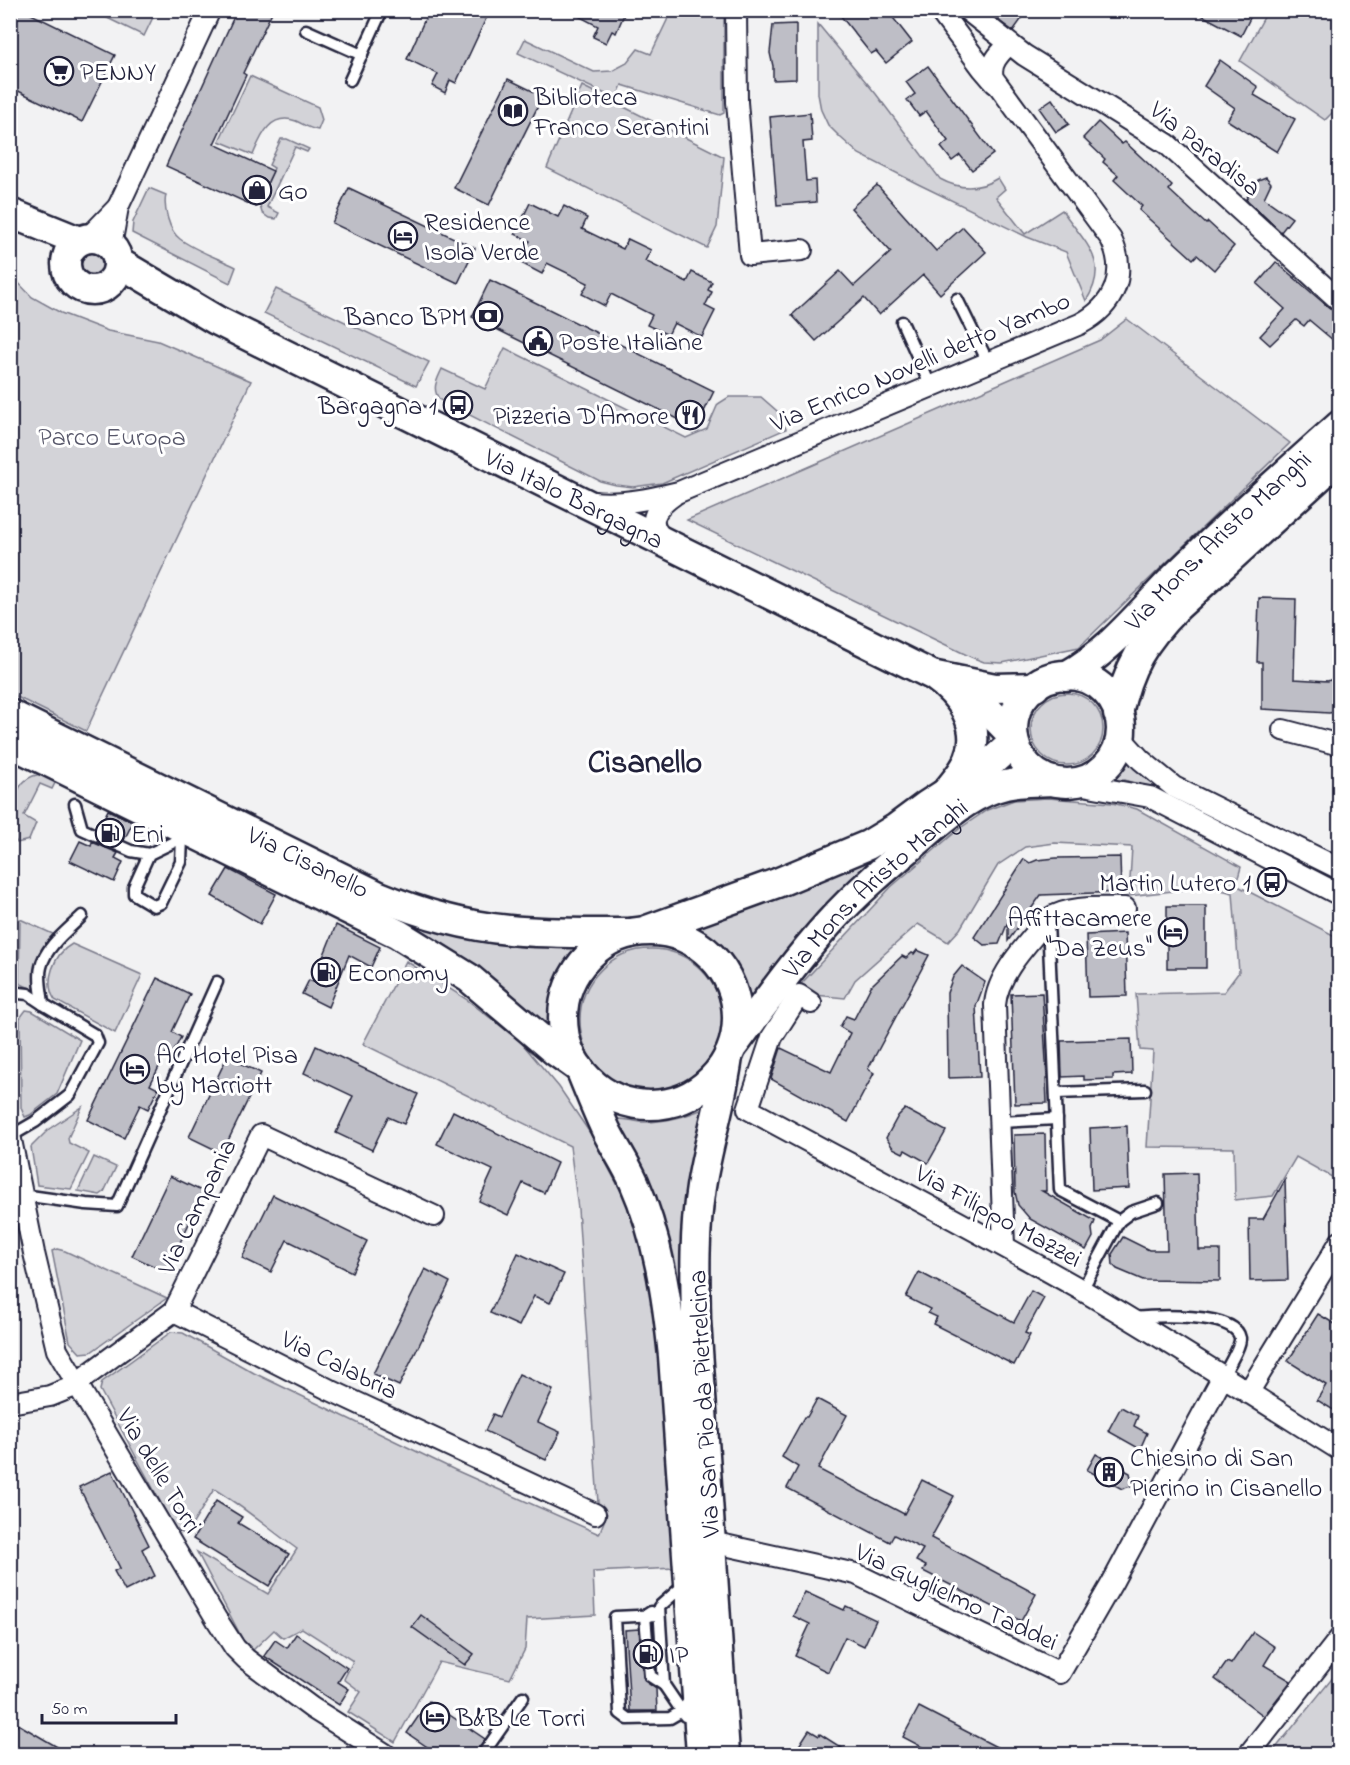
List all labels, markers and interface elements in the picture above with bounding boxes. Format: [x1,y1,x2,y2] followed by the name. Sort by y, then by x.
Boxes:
[43,55,75,87] supermarket icon: PENNY
[80,55,156,93] place label: PENNY
[533,80,709,148] place label: Biblioteca Franco Serantini
[1139,92,1269,208] street label: Via Paradisa
[497,95,529,127] library icon: Biblioteca Franco Serantini
[241,174,273,206] shop icon: Go
[278,174,308,212] place label: Go
[424,205,540,273] place label: Residence Isola Verde
[387,220,419,252] hotel icon: Residence Isola Verde
[765,283,1077,445] street label: Via Enrico Novelli detto Yambo
[343,300,467,338] place label: Banco BPM
[472,300,504,332] bank icon: Banco BPM
[522,325,554,357] public building icon: Poste Italiane
[559,325,703,363] place label: Poste Italiane
[317,389,437,427] place label: Bargagna 1
[442,389,474,421] bus stop icon: Bargagna 1
[493,399,669,437] place label: Pizzeria D'Amore
[674,399,706,431] restaurant icon: Pizzeria D'Amore
[38,420,186,458] park label: Parco Europa
[476,439,669,561] street label: Via Italo Bargagna
[1116,443,1321,642] street label: Via Mons. Aristo Manghi
[588,741,702,788] district label: Cisanello
[774,790,977,988] street label: Via Mons. Aristo Manghi
[94,817,126,849] fuel station icon: Eni
[131,817,164,855] place label: Eni
[239,817,375,910] street label: Via Cisanello
[1099,866,1251,904] place label: Martin Lutero 1
[1256,866,1288,898] bus stop icon: Martin Lutero 1
[1007,901,1152,969] place label: Affittacamere "Da Zeus"
[1157,916,1189,948] hotel icon: Affittacamere "Da Zeus"
[310,956,342,988] fuel station icon: Economy
[347,956,449,994] place label: Economy
[156,1038,298,1106] place label: AC Hotel Pisa by Marriott
[119,1053,151,1085] hotel icon: AC Hotel Pisa by Marriott
[149,1133,248,1283] street label: Via Campania
[906,1156,1088,1279] street label: Via Filippo Mazzei
[680,1269,732,1540] street label: Via San Pio da Pietrelcina
[273,1322,404,1411] street label: Via Calabria
[105,1401,210,1541] street label: Via delle Torri
[1130,1441,1322,1509] place label: Chiesino di San Pierino in Cisanello
[1093,1456,1125,1488] building icon: Chiesino di San Pierino in Cisanello
[847,1535,1064,1662] street label: Via Guglielmo Taddei
[632,1638,664,1670] fuel station icon: IP
[669,1638,689,1676] place label: IP
[42,1687,176,1725] scale bar
[51,1697,88,1723] text: 50 m
[419,1701,451,1733] hotel icon: B&B Le Torri
[455,1701,585,1739] place label: B&B Le Torri

